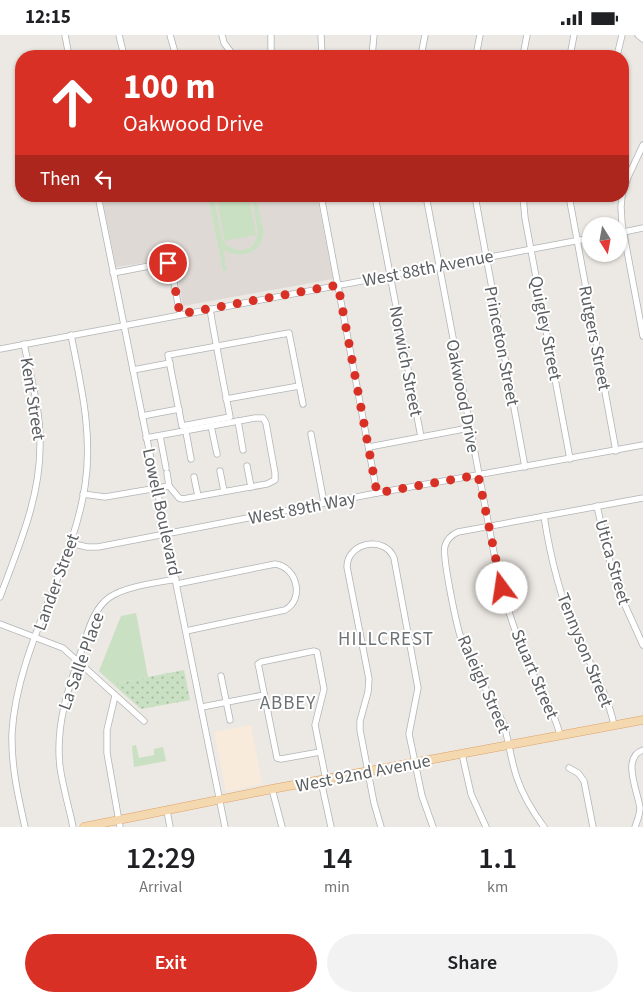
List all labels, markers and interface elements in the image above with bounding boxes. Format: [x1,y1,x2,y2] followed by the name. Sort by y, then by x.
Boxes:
[25,4,71,31] text: 12:15
[123,62,215,112] text: 100 m
[40,70,105,135] icon: ahead
[123,108,263,140] text: Oakwood Drive
[90,165,118,193] icon: left
[40,166,80,193] text: Then
[582,217,628,263] north arrow
[582,217,627,262] map controls
[147,242,189,284] pin
[361,244,496,293] street label: West 88th Avenue
[154,249,182,277] icon: arrive
[523,274,568,382] street label: Quigley Street
[478,284,525,408] street label: Princeton Street
[572,284,617,393] street label: Rutgers Street
[383,304,428,418] street label: Norwich Street
[439,337,486,455] street label: Oakwood Drive
[14,356,51,442] street label: Kent Street
[136,446,187,578] street label: Lowell Boulevard
[246,486,358,531] street label: West 89th Way
[588,516,637,608] street label: Utica Street
[27,530,86,634] street label: Lander Street
[475,561,527,613] position arrow
[550,589,619,711] street label: Tennyson Street
[52,609,111,714] street label: La Salle Place
[338,626,434,653] district label: HILLCREST
[504,626,565,723] street label: Stuart Street
[451,631,516,737] street label: Raleigh Street
[260,690,316,717] district label: ABBEY
[294,748,433,799] street label: West 92nd Avenue
[126,837,196,880] text: 12:29
[322,837,352,880] text: 14
[478,837,517,880] text: 1.1
[139,876,182,898] text: Arrival
[324,876,350,898] text: min
[487,876,508,898] text: km
[25,934,317,992] button: Exit
[327,934,618,992] button: Share

